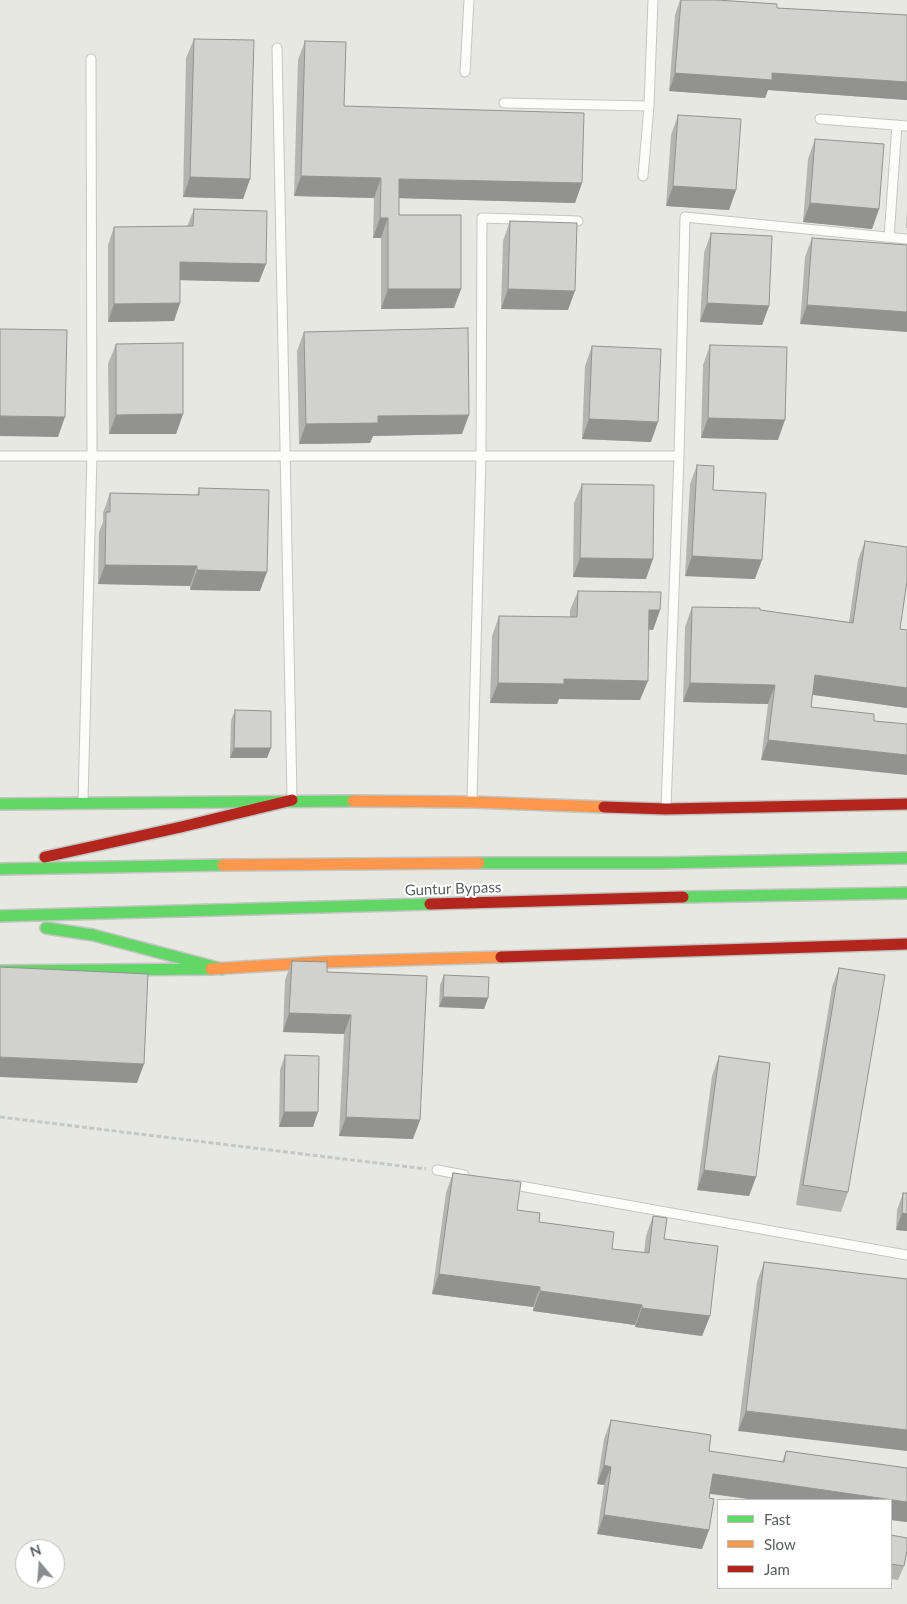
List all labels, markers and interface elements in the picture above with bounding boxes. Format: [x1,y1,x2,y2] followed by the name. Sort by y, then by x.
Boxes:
[404,878,502,900] street label: Guntur Bypass
[717,1499,892,1589] legend
[764,1510,791,1528] text: Fast
[764,1535,796,1553] text: Slow
[15,1539,65,1589] north arrow
[28,1540,43,1560] text: N
[764,1560,790,1578] text: Jam

